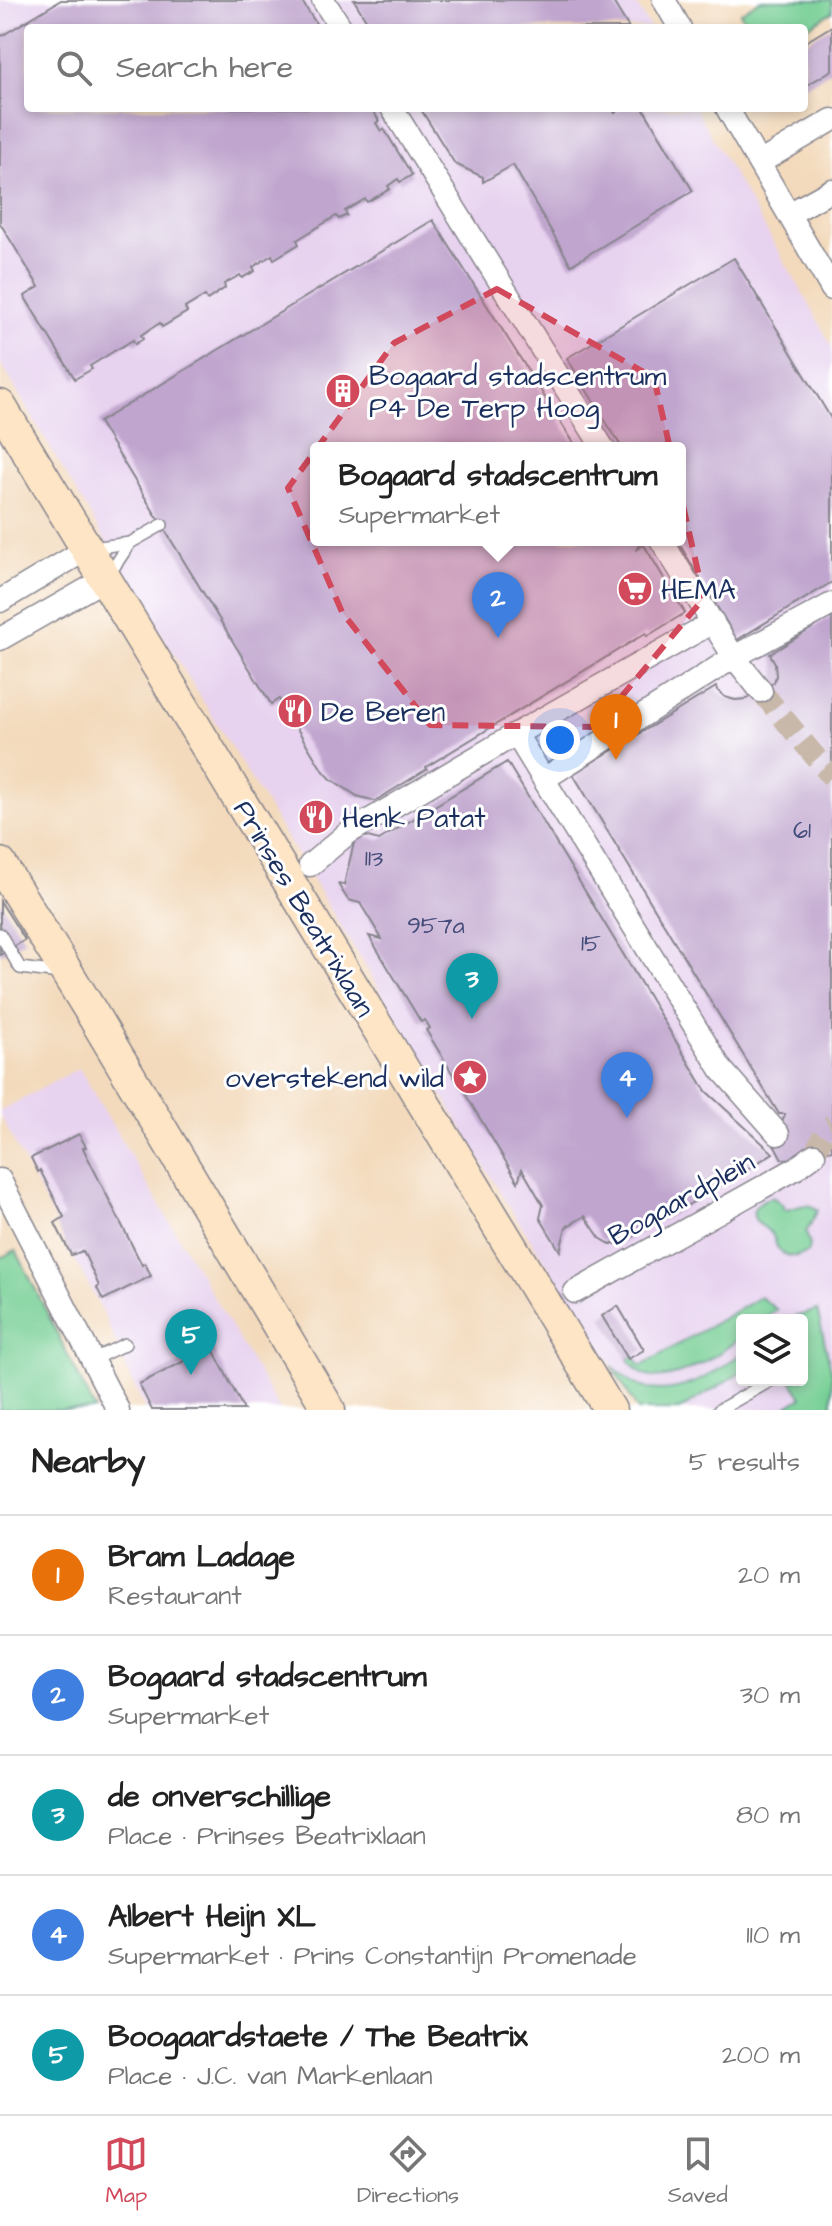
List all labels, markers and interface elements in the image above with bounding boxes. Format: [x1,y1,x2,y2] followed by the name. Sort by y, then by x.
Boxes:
[24,24,808,112] search box
[52,46,96,90] icon: search
[116,47,293,89] text: Search here
[369,357,666,429] place label: Bogaard stadscentrum P4 De Terp Hoog
[324,372,362,410] building icon: Bogaard stadscentrum P4 De Terp Hoog
[310,442,686,546] popup
[339,455,657,497] text: Bogaard stadscentrum
[339,497,500,533] text: Supermarket
[616,570,654,608] supermarket icon: HEMA
[661,571,736,610] place label: HEMA
[472,572,524,638] pin: 2
[276,692,314,730] restaurant icon: De Beren
[321,693,445,732] place label: De Beren
[590,694,642,760] pin: 1
[540,720,580,760] your location
[224,793,384,1024] street label: Prinses Beatrixlaan
[297,798,335,836] restaurant icon: Henk Patat
[342,799,486,838] place label: Henk Patat
[793,814,811,848] house number: 61
[365,842,383,876] house number: 113
[407,909,465,943] house number: 957a
[581,927,601,961] house number: 15
[446,953,498,1019] pin: 3
[601,1052,653,1118] pin: 4
[451,1058,489,1096] place icon: overstekend wild
[225,1059,444,1098] place label: overstekend wild
[602,1143,762,1256] street label: Bogaardplein
[165,1309,217,1375] pin: 5
[736,1314,808,1386] map controls
[736,1314,808,1386] button: layers
[32,1438,146,1486] text: Nearby
[689,1444,800,1480] text: 5 results
[108,1536,295,1578] text: Bram Ladage
[56,1557,60,1593] text: 1
[738,1557,800,1593] text: 20 m
[108,1578,242,1614] text: Restaurant
[108,1656,427,1698] text: Bogaard stadscentrum
[51,1677,65,1713] text: 2
[740,1677,800,1713] text: 30 m
[108,1698,269,1734] text: Supermarket
[108,1776,331,1818] text: de onverschillige
[51,1797,65,1833] text: 3
[736,1797,800,1833] text: 80 m
[108,1818,426,1854] text: Place · Prinses Beatrixlaan
[108,1896,316,1938] text: Albert Heijn XL
[49,1917,67,1953] text: 4
[746,1917,800,1953] text: 110 m
[108,1938,637,1974] text: Supermarket · Prins Constantijn Promenade
[108,2016,528,2058] text: Boogaardstaete / The Beatrix
[49,2037,67,2073] text: 5
[722,2037,800,2073] text: 200 m
[108,2058,433,2094] text: Place · J.C. van Markenlaan
[104,2132,148,2211] tab: Map
[357,2132,459,2211] tab: Directions
[668,2132,728,2211] tab: Saved

